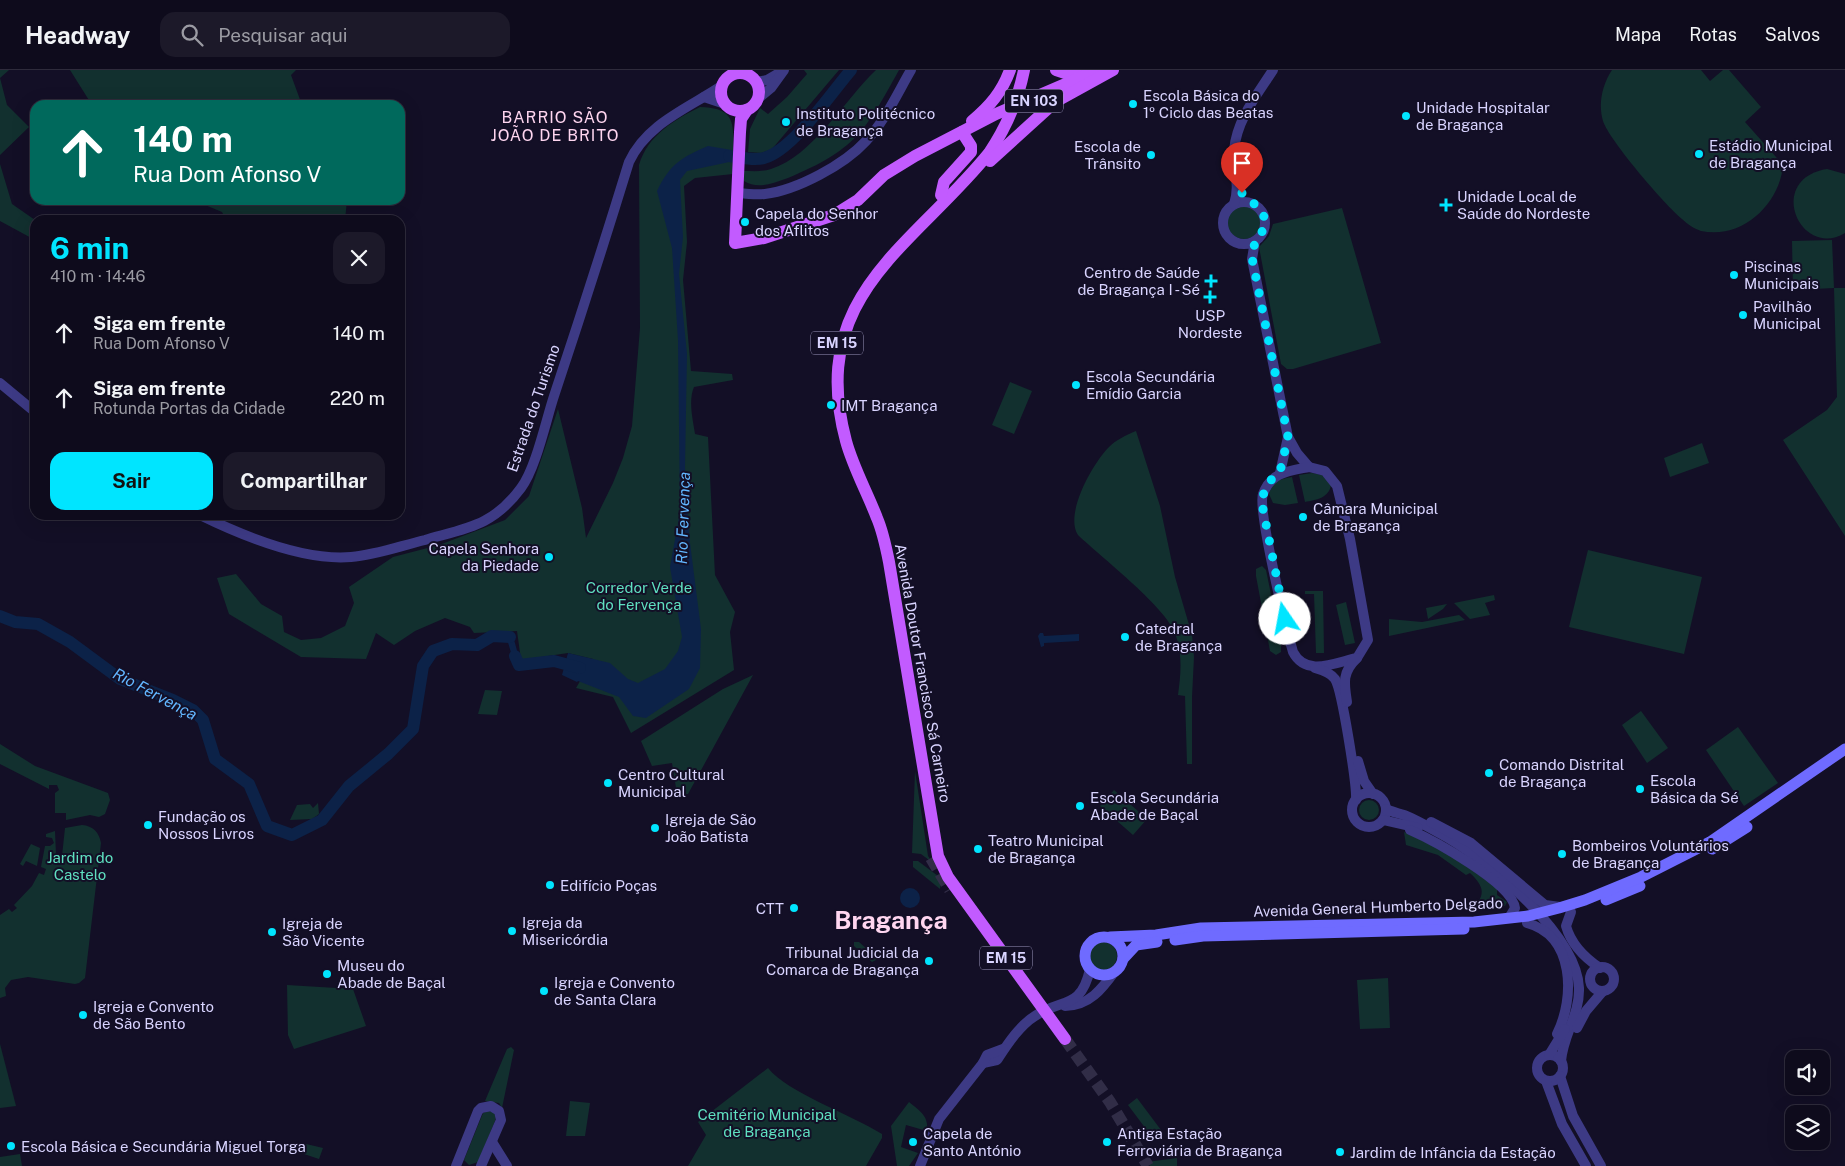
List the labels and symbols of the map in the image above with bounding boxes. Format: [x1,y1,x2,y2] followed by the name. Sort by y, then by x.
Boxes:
[1143,87,1273,121] place label: Escola Básica do 1º Ciclo das Beatas
[1005,90,1063,112] road number: EN 103
[1127,98,1139,110] marker: Escola Básica do 1º Ciclo das Beatas
[1416,99,1550,133] place label: Unidade Hospitalar de Bragança
[796,105,935,139] place label: Instituto Politécnico de Bragança
[490,107,620,145] district label: BARRIO SÃO JOÃO DE BRITO
[1400,110,1412,122] marker: Unidade Hospitalar de Bragança
[780,116,792,128] marker: Instituto Politécnico de Bragança
[1709,137,1832,171] place label: Estádio Municipal de Bragança
[1074,138,1141,172] place label: Escola de Trânsito
[1221,142,1263,193] pin
[1693,148,1705,160] marker: Estádio Municipal de Bragança
[1145,149,1157,161] marker: Escola de Trânsito
[1457,188,1590,222] place label: Unidade Local de Saúde do Nordeste
[1439,198,1453,212] marker: Unidade Local de Saúde do Nordeste
[755,205,878,239] place label: Capela do Senhor dos Aflitos
[739,216,751,228] marker: Capela do Senhor dos Aflitos
[1744,258,1819,292] place label: Piscinas Municipais
[1077,264,1200,298] place label: Centro de Saúde de Bragança I - Sé
[1728,269,1740,281] marker: Piscinas Municipais
[1204,274,1218,288] marker: Centro de Saúde de Bragança I - Sé
[1203,290,1217,304] marker: USP Nordeste
[1753,298,1821,332] place label: Pavilhão Municipal
[1178,307,1242,341] place label: USP Nordeste
[1737,309,1749,321] marker: Pavilhão Municipal
[811,332,863,354] road number: EM 15
[503,342,563,474] street label: Estrada do Turismo
[1086,368,1215,402] place label: Escola Secundária Emídio Garcia
[1070,379,1082,391] marker: Escola Secundária Emídio Garcia
[841,397,937,414] place label: IMT Bragança
[825,399,837,411] marker: IMT Bragança
[672,471,694,565] water label: Rio Fervença
[1313,500,1438,534] place label: Câmara Municipal de Bragança
[1297,511,1309,523] marker: Câmara Municipal de Bragança
[428,540,539,574] place label: Capela Senhora da Piedade
[892,542,954,804] street label: Avenida Doutor Francisco Sá Carneiro
[543,551,555,563] marker: Capela Senhora da Piedade
[586,579,692,613] park label: Corredor Verde do Fervença
[1258,592,1310,644] position arrow
[1135,620,1222,654] place label: Catedral de Bragança
[1119,631,1131,643] marker: Catedral de Bragança
[110,664,200,724] water label: Rio Fervença
[1499,756,1624,790] place label: Comando Distrital de Bragança
[618,766,725,800] place label: Centro Cultural Municipal
[1483,767,1495,779] marker: Comando Distrital de Bragança
[1650,772,1739,806] place label: Escola Básica da Sé
[602,777,614,789] marker: Centro Cultural Municipal
[1634,783,1646,795] marker: Escola Básica da Sé
[1090,789,1219,823] place label: Escola Secundária Abade de Baçal
[1074,800,1086,812] marker: Escola Secundária Abade de Baçal
[158,808,254,842] place label: Fundação os Nossos Livros
[665,811,756,845] place label: Igreja de São João Batista
[142,819,154,831] marker: Fundação os Nossos Livros
[649,822,661,834] marker: Igreja de São João Batista
[988,832,1104,866] place label: Teatro Municipal de Bragança
[1572,837,1729,871] place label: Bombeiros Voluntários de Bragança
[972,843,984,855] marker: Teatro Municipal de Bragança
[1556,848,1568,860] marker: Bombeiros Voluntários de Bragança
[47,849,113,883] park label: Jardim do Castelo
[560,877,657,894] place label: Edifício Poças
[544,879,556,891] marker: Edifício Poças
[1253,894,1503,920] street label: Avenida General Humberto Delgado
[756,900,784,917] place label: CTT
[788,902,800,914] marker: CTT
[834,905,948,935] district label: Bragança
[522,914,608,948] place label: Igreja da Misericórdia
[282,915,365,949] place label: Igreja de São Vicente
[506,925,518,937] marker: Igreja da Misericórdia
[266,926,278,938] marker: Igreja de São Vicente
[766,944,919,978] place label: Tribunal Judicial da Comarca de Bragança
[980,946,1032,970] road number: EM 15
[923,955,935,967] marker: Tribunal Judicial da Comarca de Bragança
[337,957,446,991] place label: Museu do Abade de Baçal
[321,968,333,980] marker: Museu do Abade de Baçal
[554,974,675,1008] place label: Igreja e Convento de Santa Clara
[538,985,550,997] marker: Igreja e Convento de Santa Clara
[93,998,214,1032] place label: Igreja e Convento de São Bento
[77,1009,89,1021] marker: Igreja e Convento de São Bento
[697,1106,837,1140] park label: Cemitério Municipal de Bragança
[923,1125,1021,1159] place label: Capela de Santo António
[1117,1125,1282,1159] place label: Antiga Estação Ferroviária de Bragança
[907,1136,919,1148] marker: Capela de Santo António
[1101,1136,1113,1148] marker: Antiga Estação Ferroviária de Bragança
[21,1138,306,1155] place label: Escola Básica e Secundária Miguel Torga
[5,1140,17,1152] marker: Escola Básica e Secundária Miguel Torga
[1350,1144,1556,1161] place label: Jardim de Infância da Estação
[1334,1146,1346,1158] marker: Jardim de Infância da Estação

